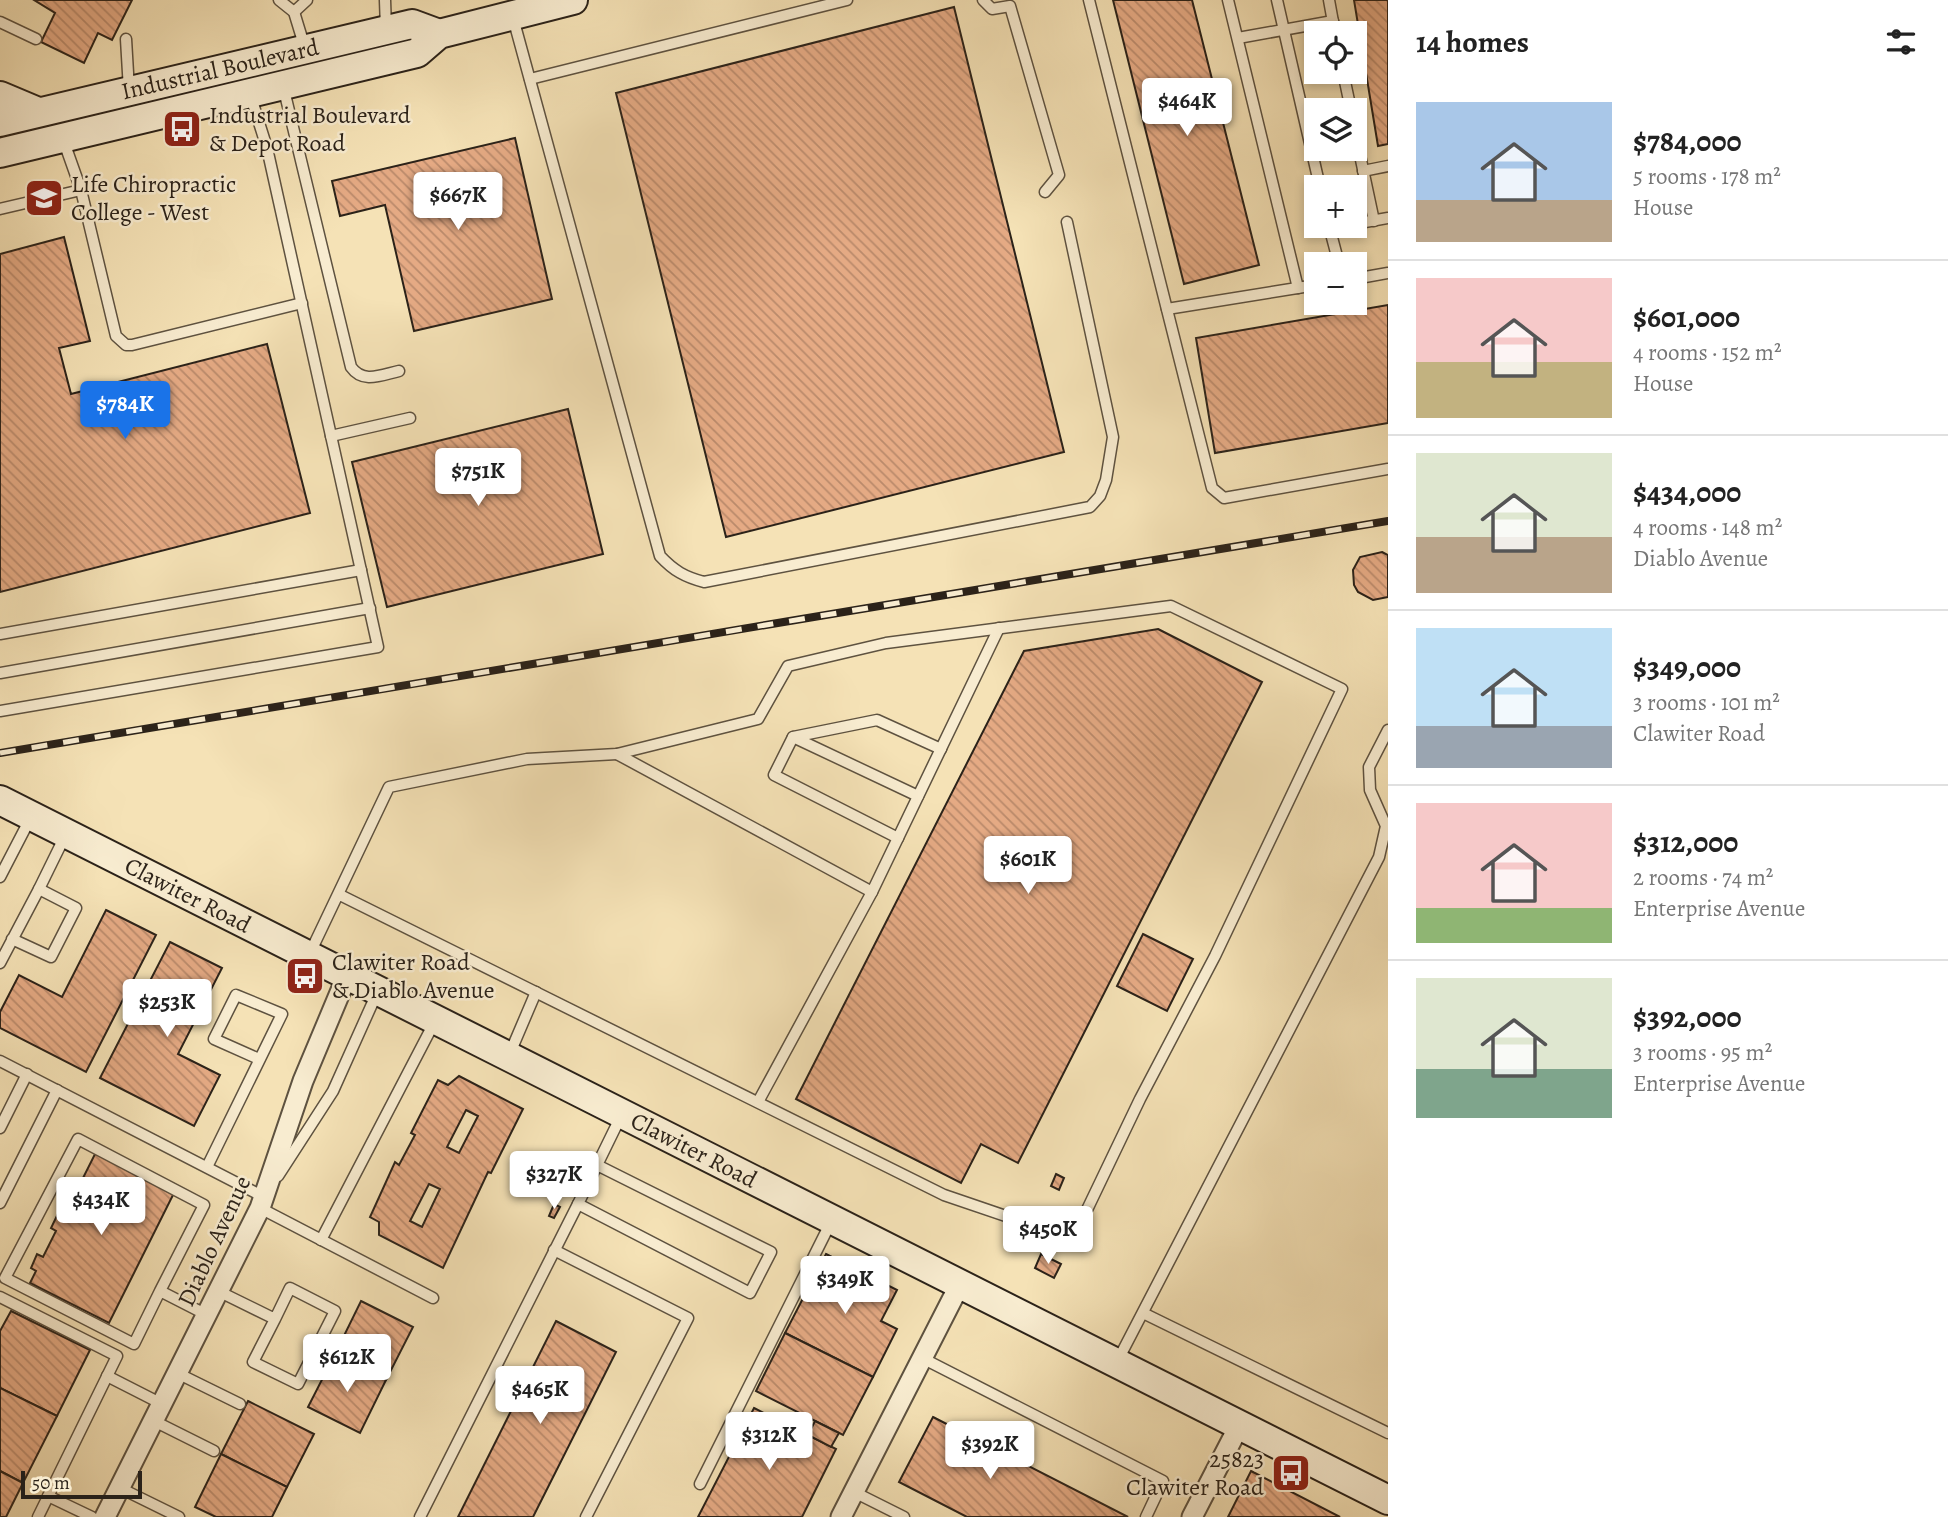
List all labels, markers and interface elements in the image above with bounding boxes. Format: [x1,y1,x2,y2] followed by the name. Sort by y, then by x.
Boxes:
[1304,21,1367,315] map controls
[1304,21,1367,84] button: locate
[1416,22,1529,62] text: 14 homes
[1882,23,1920,61] icon: filters
[118,31,322,107] street label: Industrial Boulevard
[1138,78,1236,138] pin: $464K
[1158,85,1216,116] text: $464K
[1304,98,1367,161] button: layers
[209,99,411,159] place label: Industrial Boulevard & Depot Road
[161,108,203,150] bus stop icon: Industrial Boulevard & Depot Road
[1633,121,1742,161] text: $784,000
[1472,130,1556,214] icon: home
[1633,161,1781,192] text: 5 rooms · 178 m²
[71,168,236,228] place label: Life Chiropractic College - West
[409,173,507,232] pin: $667K
[1304,175,1367,238] button: +
[23,177,65,219] school or university icon: Life Chiropractic College - West
[429,179,487,210] text: $667K
[1633,192,1693,223] text: House
[1304,252,1367,315] button: −
[1633,297,1740,337] text: $601,000
[1472,306,1556,390] icon: home
[1633,337,1781,368] text: 4 rooms · 152 m²
[1633,368,1693,399] text: House
[76,382,174,441] pin: $784K
[96,388,154,419] text: $784K
[429,448,527,508] pin: $751K
[451,455,505,486] text: $751K
[1633,472,1741,512] text: $434,000
[1472,481,1556,565] icon: home
[1633,512,1782,543] text: 4 rooms · 148 m²
[1633,543,1768,574] text: Diablo Avenue
[1633,647,1741,687] text: $349,000
[1472,656,1556,740] icon: home
[1633,687,1780,718] text: 3 rooms · 101 m²
[1633,718,1765,749] text: Clawiter Road
[1633,822,1738,862] text: $312,000
[1472,831,1556,915] icon: home
[979,836,1077,896] pin: $601K
[1000,843,1056,874] text: $601K
[119,849,257,941] street label: Clawiter Road
[1633,862,1773,893] text: 2 rooms · 74 m²
[1633,893,1805,924] text: Enterprise Avenue
[332,946,495,1006] place label: Clawiter Road & Diablo Avenue
[284,955,326,997] bus stop icon: Clawiter Road & Diablo Avenue
[118,979,216,1039] pin: $253K
[139,986,195,1017] text: $253K
[1633,997,1742,1037] text: $392,000
[1472,1006,1556,1090] icon: home
[1633,1037,1772,1068] text: 3 rooms · 95 m²
[1633,1068,1805,1099] text: Enterprise Avenue
[625,1104,763,1196] street label: Clawiter Road
[505,1152,603,1211] pin: $327K
[526,1158,582,1189] text: $327K
[170,1170,258,1312] street label: Diablo Avenue
[52,1178,150,1237] pin: $434K
[72,1184,130,1215] text: $434K
[999,1206,1097,1266] pin: $450K
[1019,1213,1077,1244] text: $450K
[796,1256,894,1316] pin: $349K
[816,1263,874,1294] text: $349K
[298,1334,396,1394] pin: $612K
[319,1341,375,1372] text: $612K
[491,1366,589,1426] pin: $465K
[511,1373,569,1404] text: $465K
[720,1412,818,1472] pin: $312K
[741,1419,797,1450] text: $312K
[941,1422,1039,1481] pin: $392K
[961,1428,1019,1459] text: $392K
[1126,1443,1264,1503] place label: 25823 Clawiter Road
[1270,1452,1312,1494] bus stop icon: 25823 Clawiter Road
[21,1468,142,1500] scale bar
[32,1470,70,1496] text: 50 m

